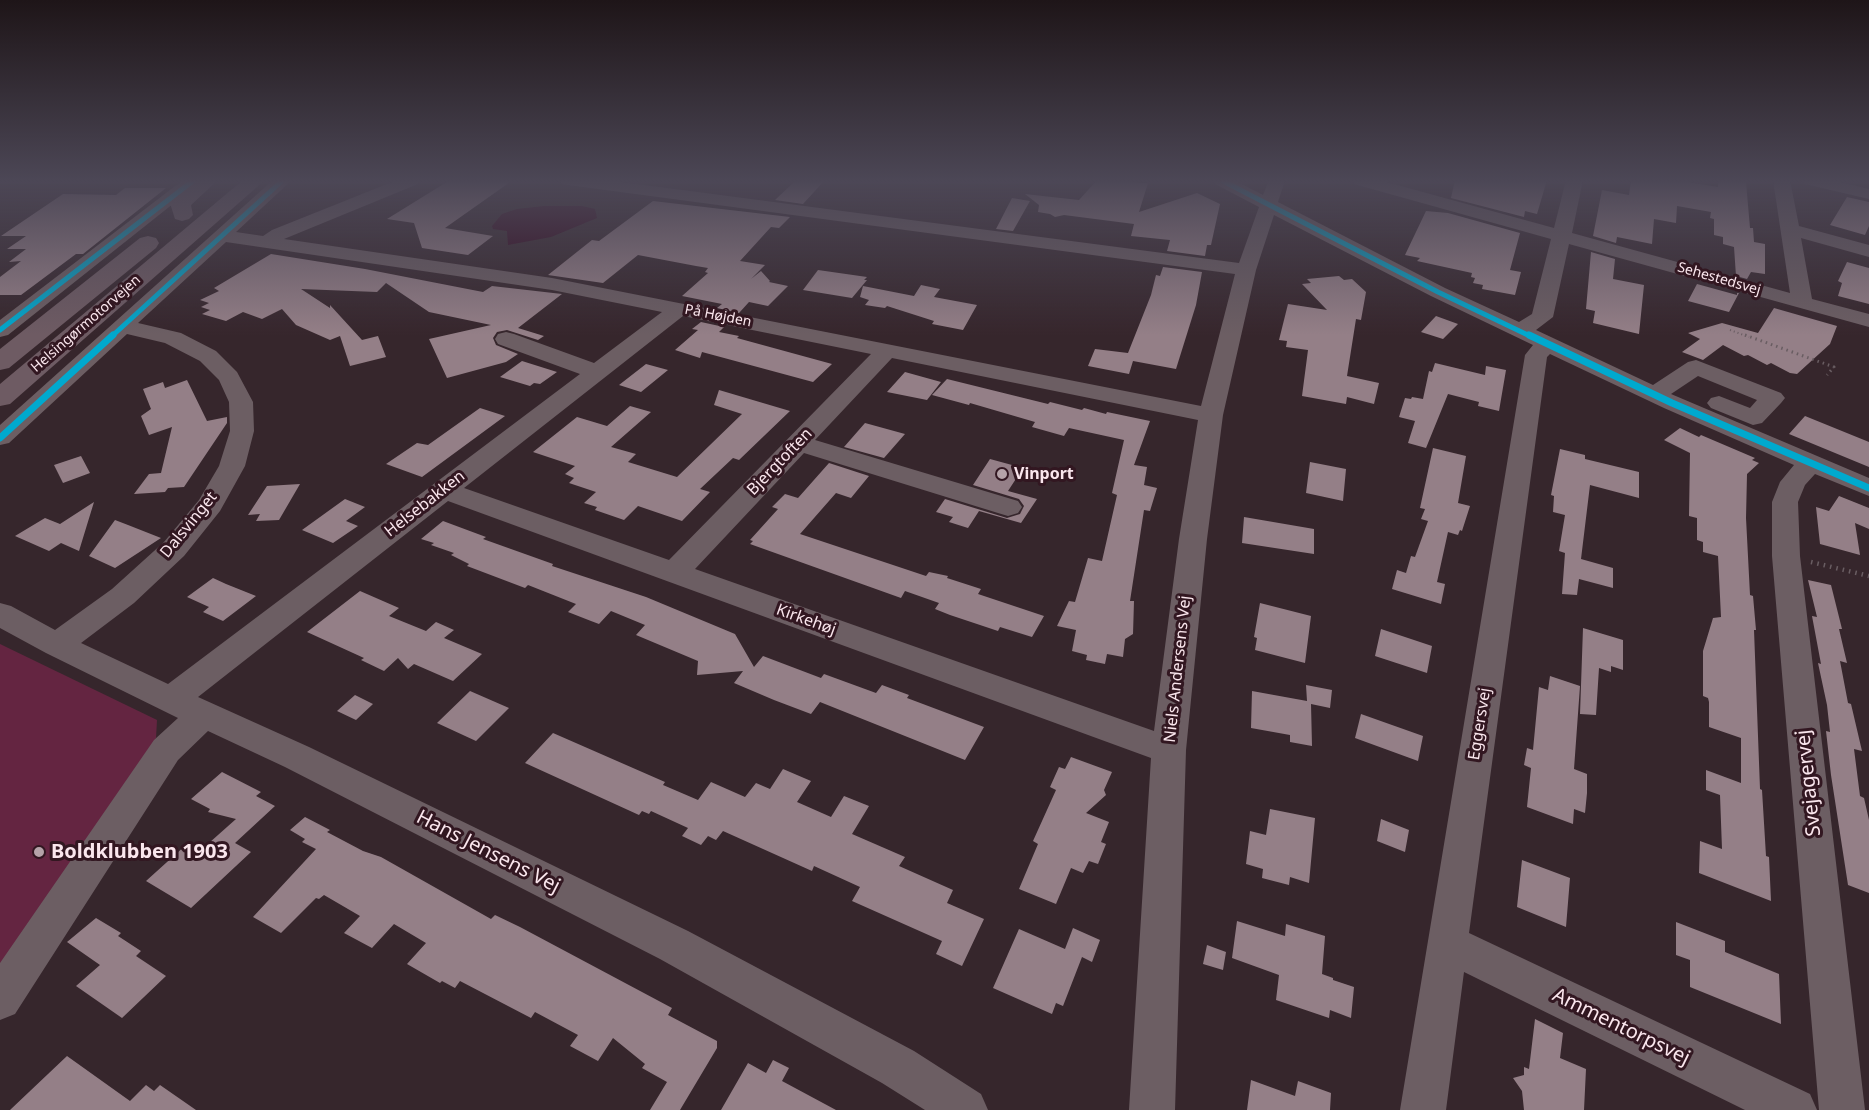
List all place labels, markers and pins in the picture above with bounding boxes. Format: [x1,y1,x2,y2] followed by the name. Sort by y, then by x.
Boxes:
[1014,464,1074,484] place label: Vinport
[995,467,1009,481] marker: Vinport
[51,840,228,864] place label: Boldklubben 1903
[32,845,46,859] marker: Boldklubben 1903

